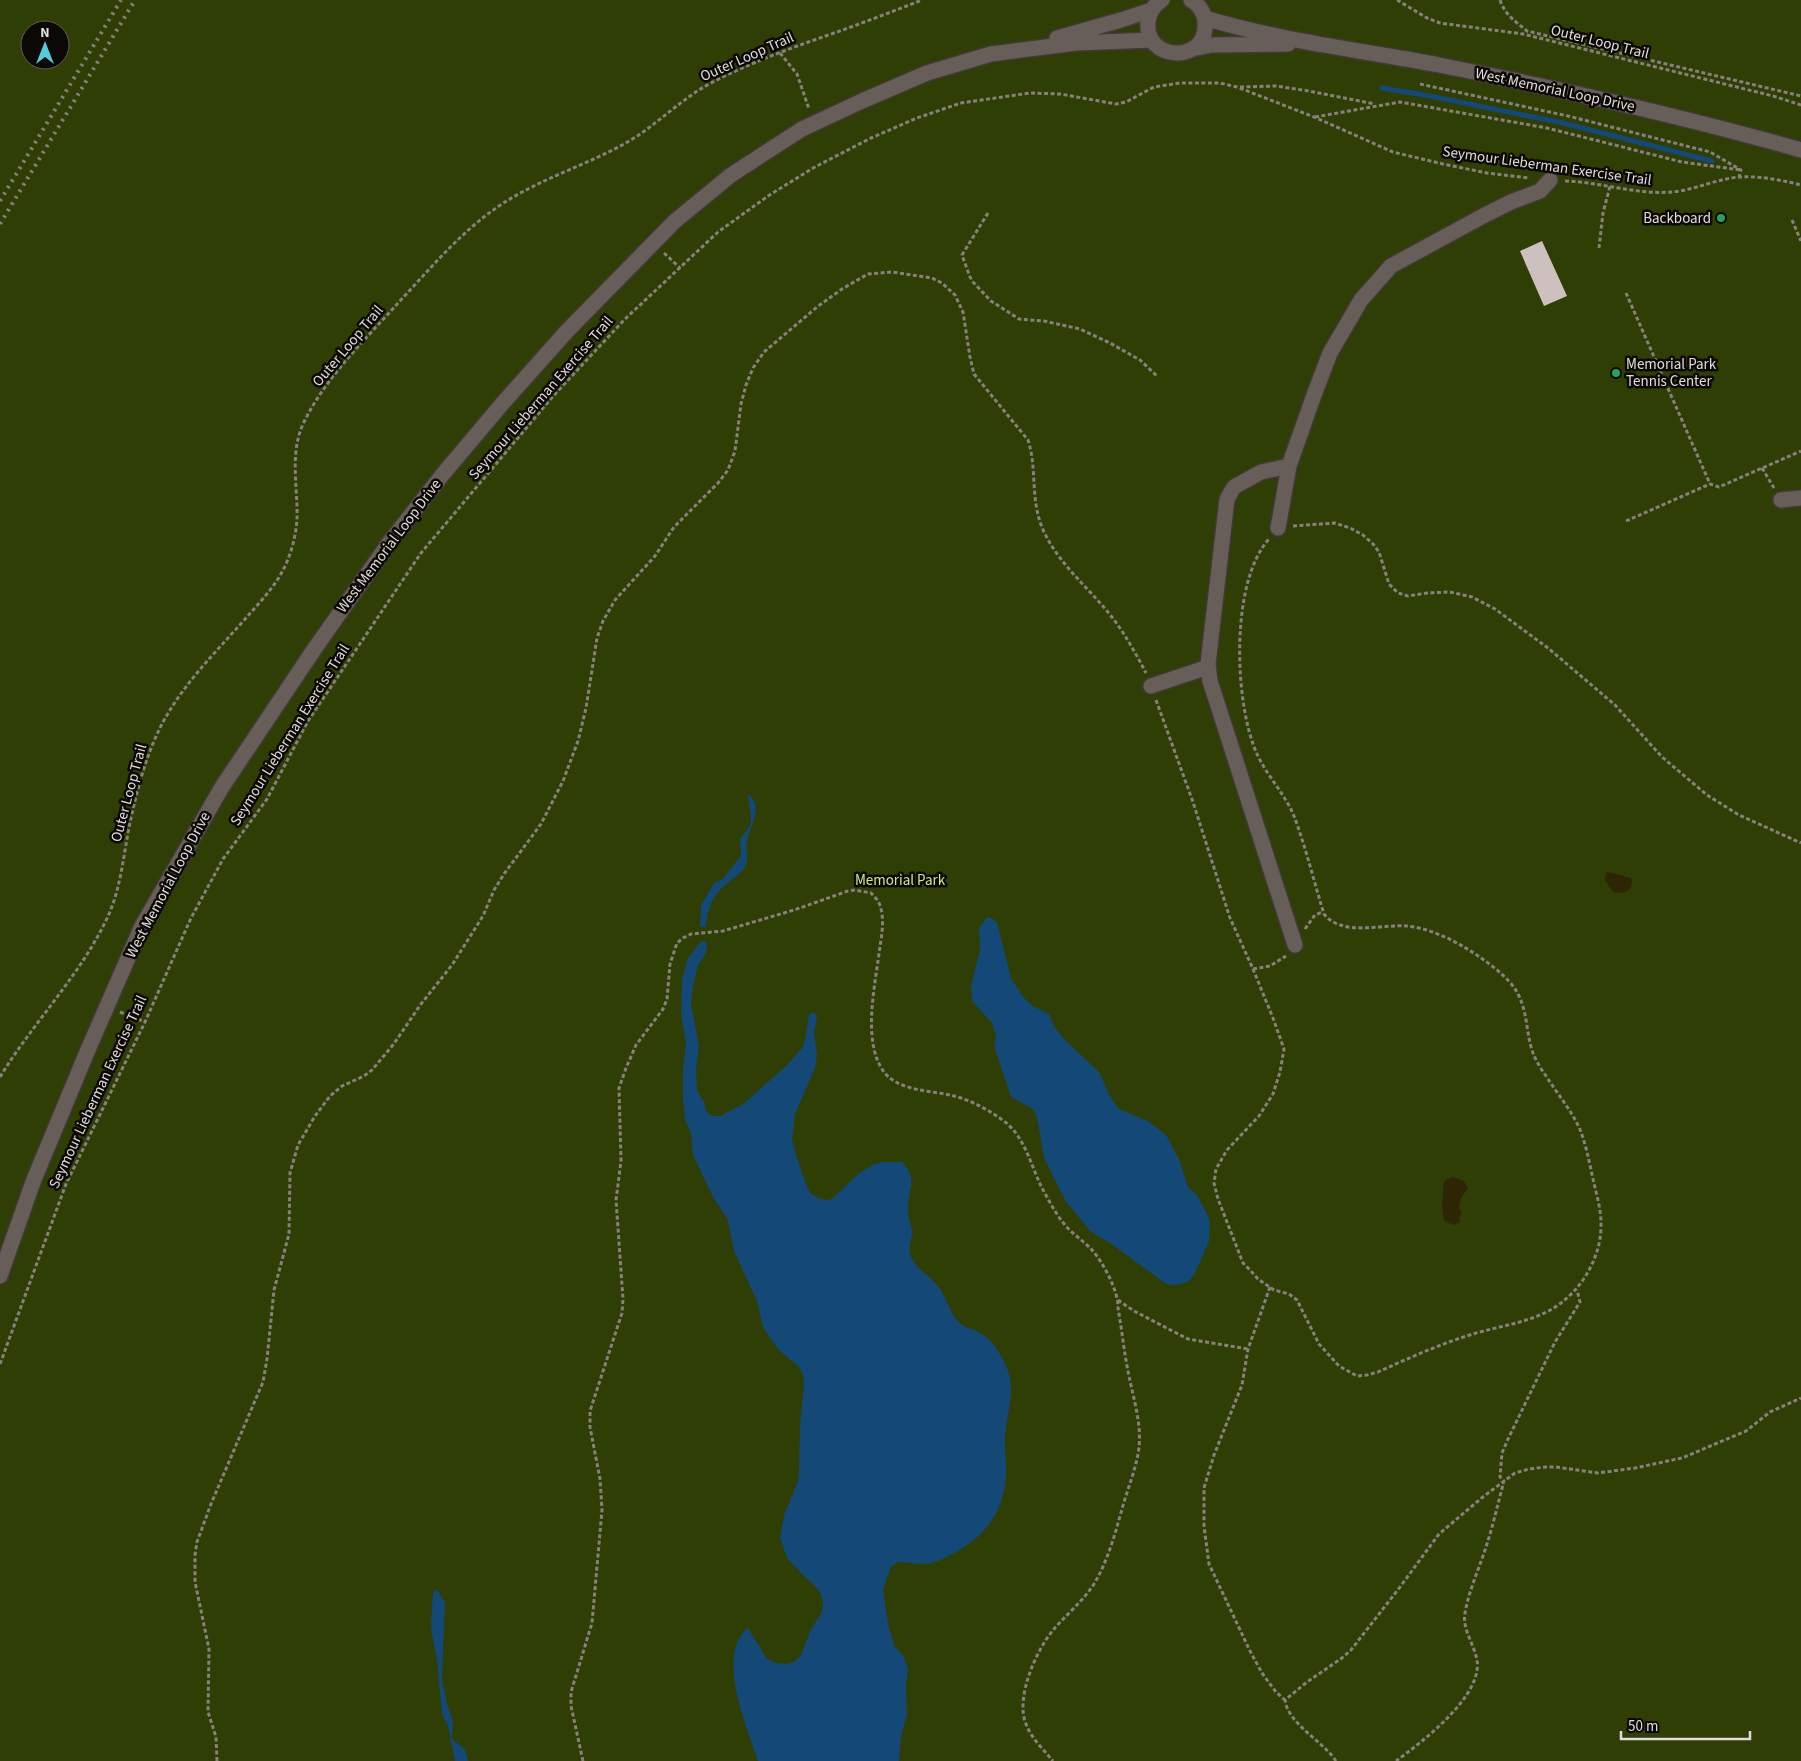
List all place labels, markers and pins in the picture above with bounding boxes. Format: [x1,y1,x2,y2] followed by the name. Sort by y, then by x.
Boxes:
[1643,208,1711,229] place label: Backboard
[1715,212,1727,224] marker: Backboard
[1626,354,1717,392] place label: Memorial Park Tennis Center
[1610,367,1622,379] marker: Memorial Park Tennis Center

